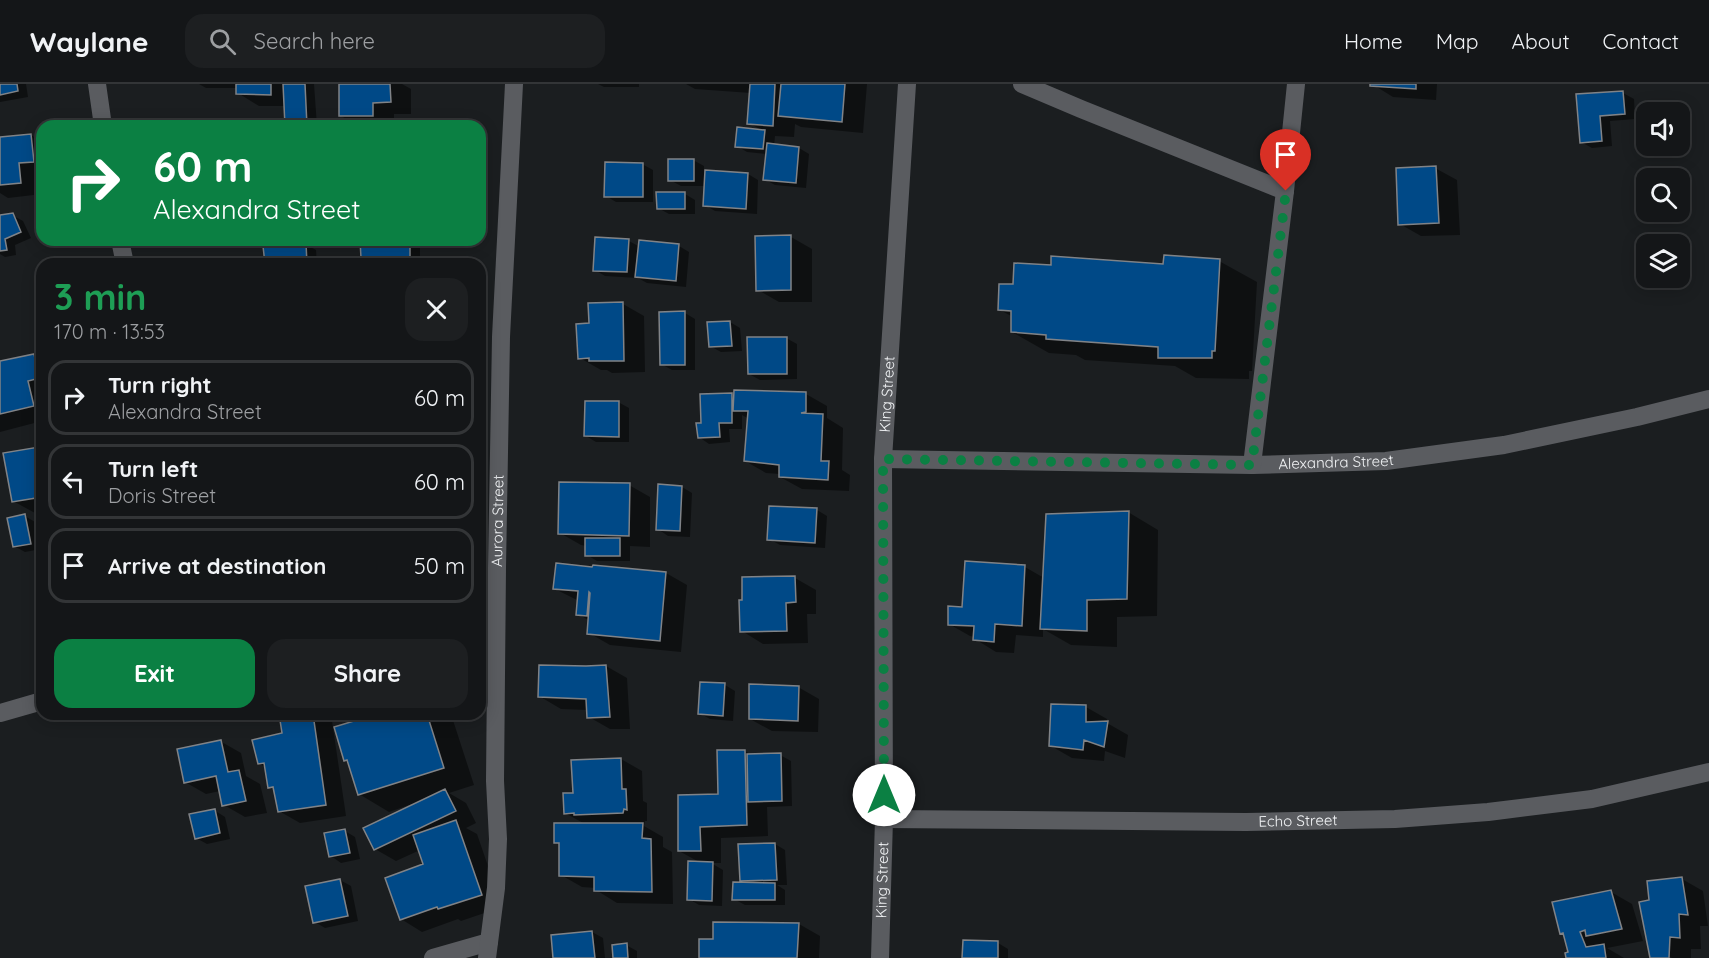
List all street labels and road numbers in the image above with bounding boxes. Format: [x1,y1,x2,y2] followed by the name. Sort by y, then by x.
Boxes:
[875,355,899,433] street label: King Street
[1278,450,1395,473] street label: Alexandra Street
[487,474,508,567] street label: Aurora Street
[1258,810,1338,831] street label: Echo Street
[871,841,892,919] street label: King Street

